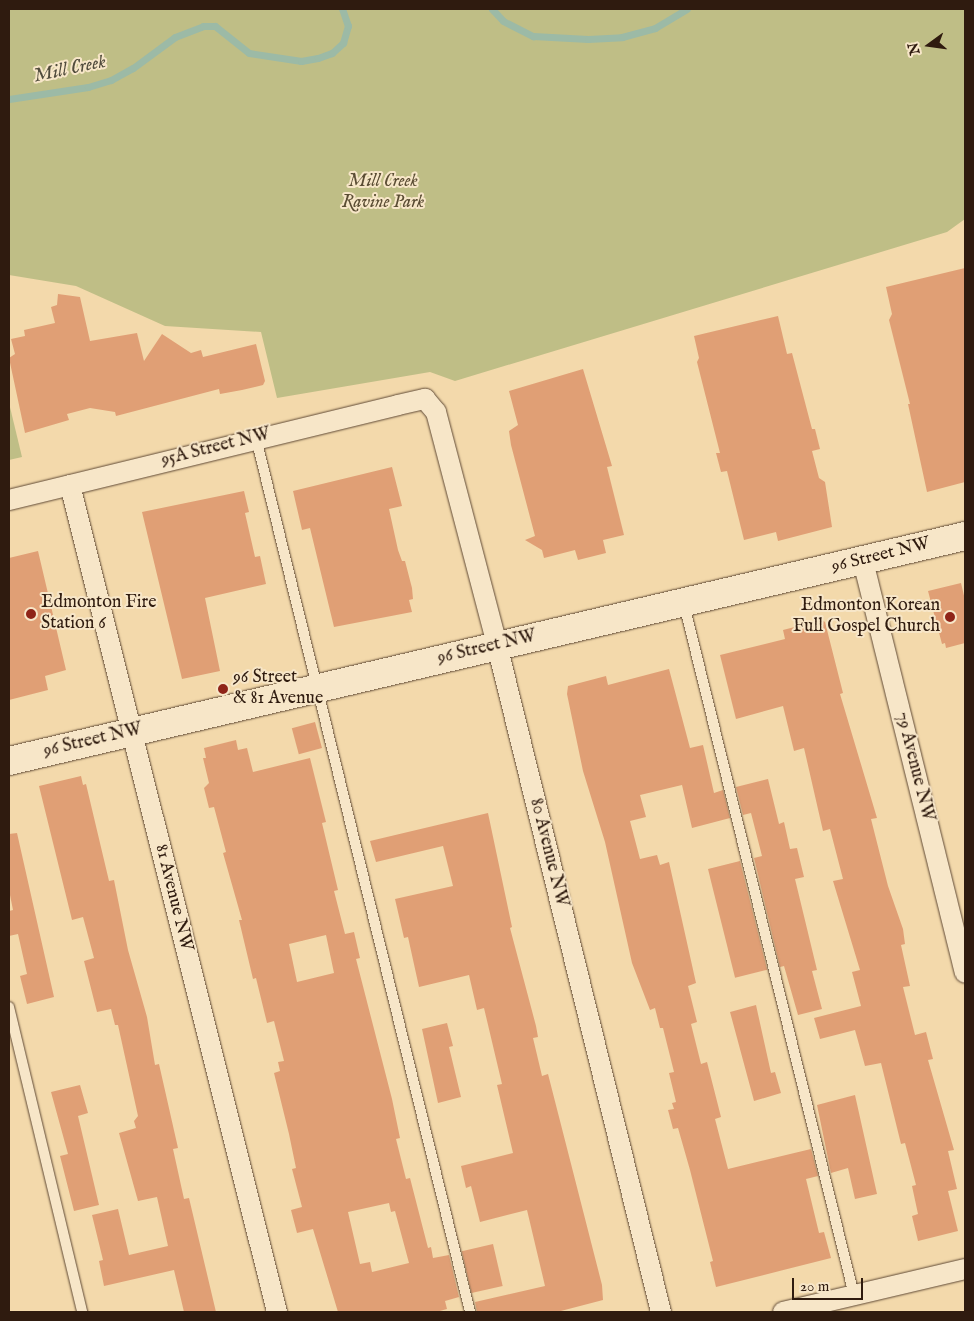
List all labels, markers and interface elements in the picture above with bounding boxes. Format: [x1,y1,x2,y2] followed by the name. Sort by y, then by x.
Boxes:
[904,20,954,70] north arrow
[904,41,925,57] text: N
[32,51,108,89] water label: Mill Creek
[342,172,424,214] park label: Mill Creek Ravine Park
[159,424,273,472] street label: 95A Street NW
[830,533,932,579] street label: 96 Street NW
[41,593,156,636] place label: Edmonton Fire Station 6
[793,596,940,638] place label: Edmonton Korean Full Gospel Church
[25,608,37,620] marker: Edmonton Fire Station 6
[944,611,956,623] marker: Edmonton Korean Full Gospel Church
[435,626,539,670] street label: 96 Street NW
[233,668,323,711] place label: 96 Street & 81 Avenue
[217,683,229,695] marker: 96 Street & 81 Avenue
[890,710,938,824] street label: 79 Avenue NW
[41,719,145,763] street label: 96 Street NW
[524,796,572,910] street label: 80 Avenue NW
[149,842,197,954] street label: 81 Avenue NW
[794,1268,865,1300] scale bar
[800,1277,829,1296] text: 20 m

